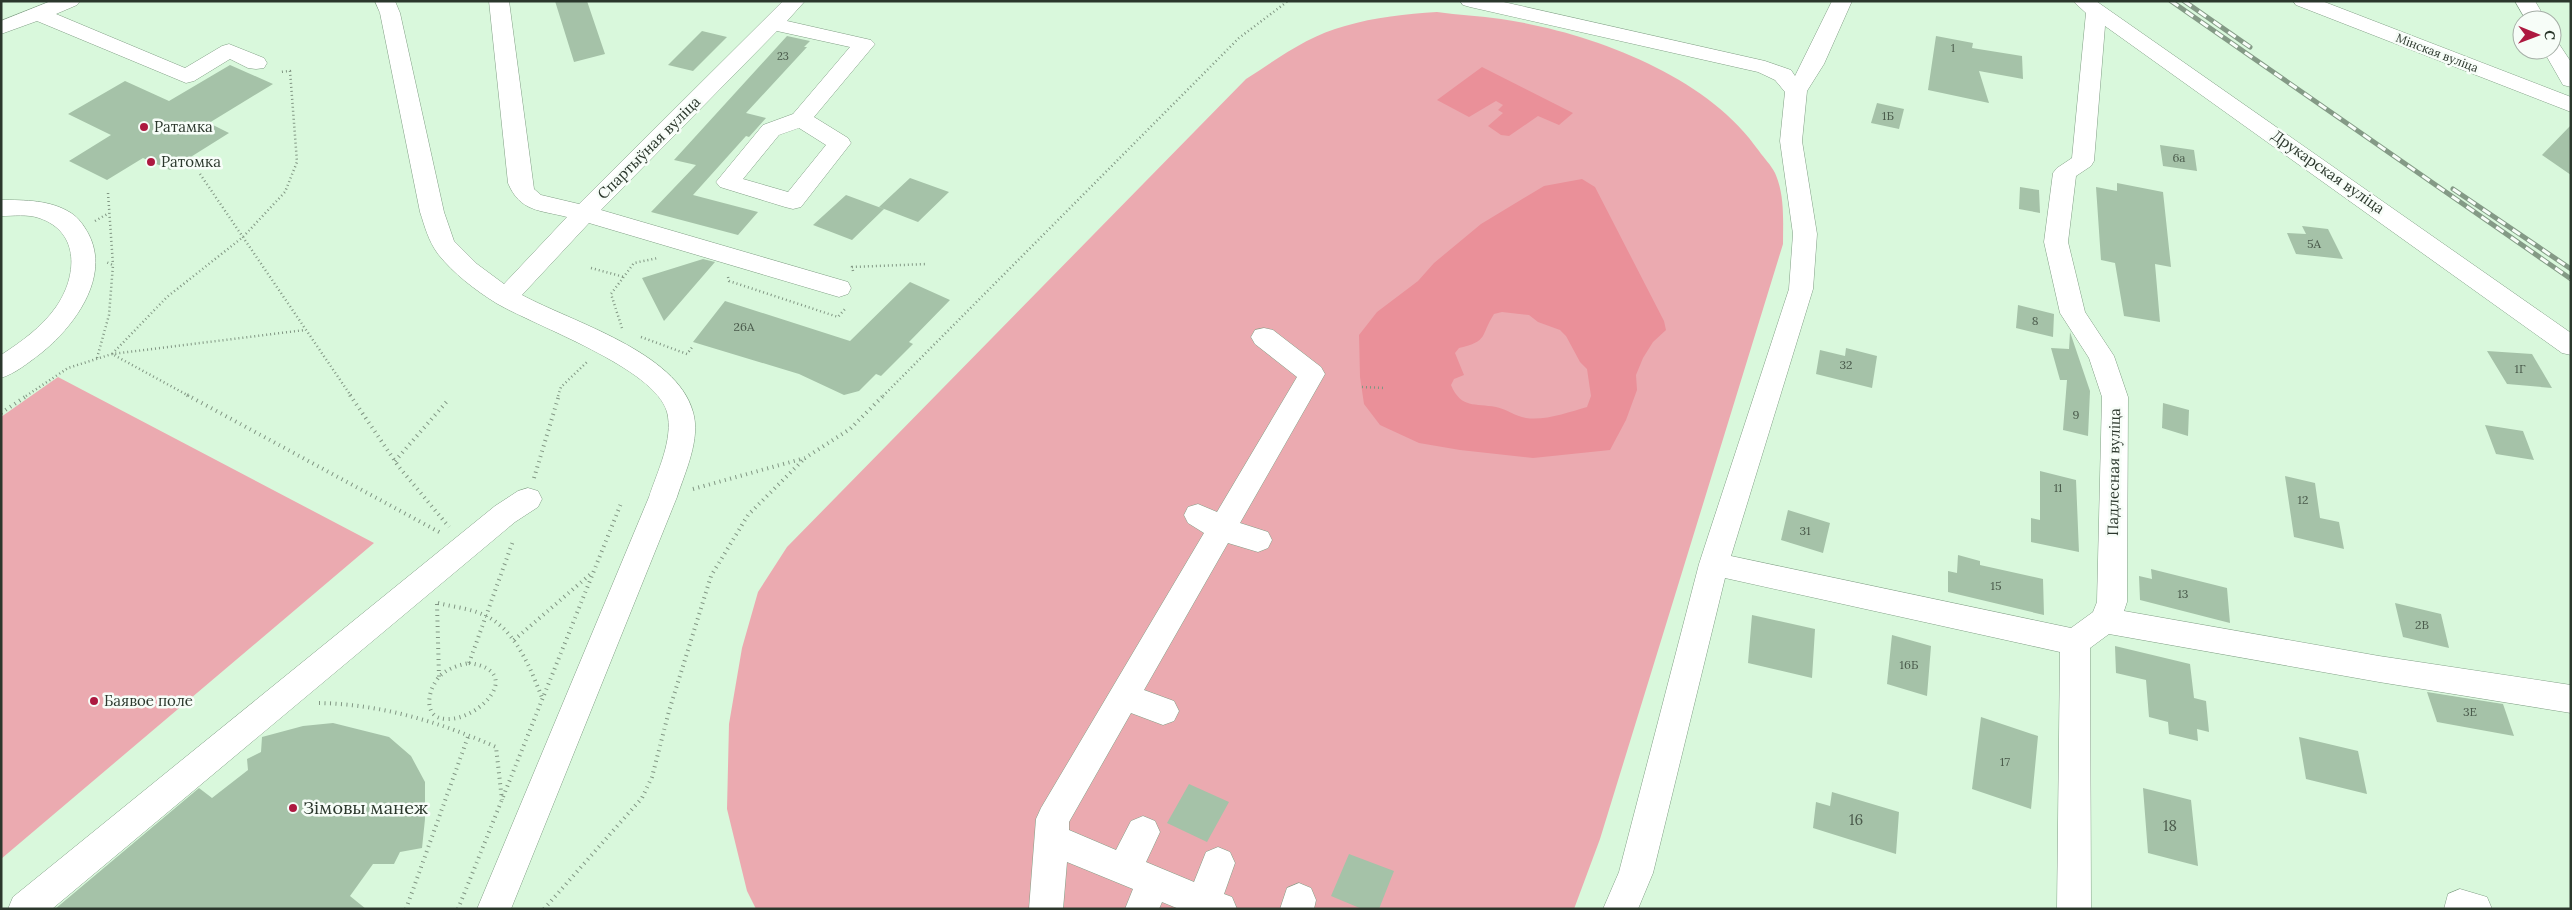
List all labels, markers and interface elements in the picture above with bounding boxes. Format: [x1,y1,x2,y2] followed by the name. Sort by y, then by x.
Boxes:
[2512,10,2562,60] north arrow
[2394,30,2481,75] street label: Мінская вуліца
[2541,30,2559,41] text: С
[1951,41,1955,55] house number: 1
[777,49,789,63] house number: 23
[593,92,704,203] street label: Спартыўная вуліца
[1882,108,1894,123] house number: 1Б
[154,117,213,136] place label: Ратамка
[138,121,150,133] marker: Ратамка
[2268,126,2389,218] street label: Друкарская вуліца
[2172,150,2186,165] house number: 6а
[161,152,221,171] place label: Ратомка
[145,156,157,168] marker: Ратомка
[2307,236,2322,251] house number: 5А
[2032,313,2039,328] house number: 8
[734,319,755,334] house number: 26A
[1839,357,1853,372] house number: 32
[2515,361,2526,376] house number: 1Г
[2073,407,2080,422] house number: 9
[2103,408,2124,536] street label: Падлесная вуліца
[2054,480,2062,495] house number: 11
[2298,492,2308,507] house number: 12
[1799,523,1811,538] house number: 31
[1991,578,2001,593] house number: 15
[2177,586,2189,601] house number: 13
[2415,617,2429,632] house number: 2В
[1900,657,1918,672] house number: 16Б
[104,691,193,710] place label: Баявое поле
[88,695,100,707] marker: Баявое поле
[2463,704,2477,719] house number: 3Е
[2000,754,2010,769] house number: 17
[303,796,428,819] place label: Зімовы манеж
[287,802,299,814] marker: Зімовы манеж
[1849,810,1863,829] house number: 16
[2163,816,2177,835] house number: 18

